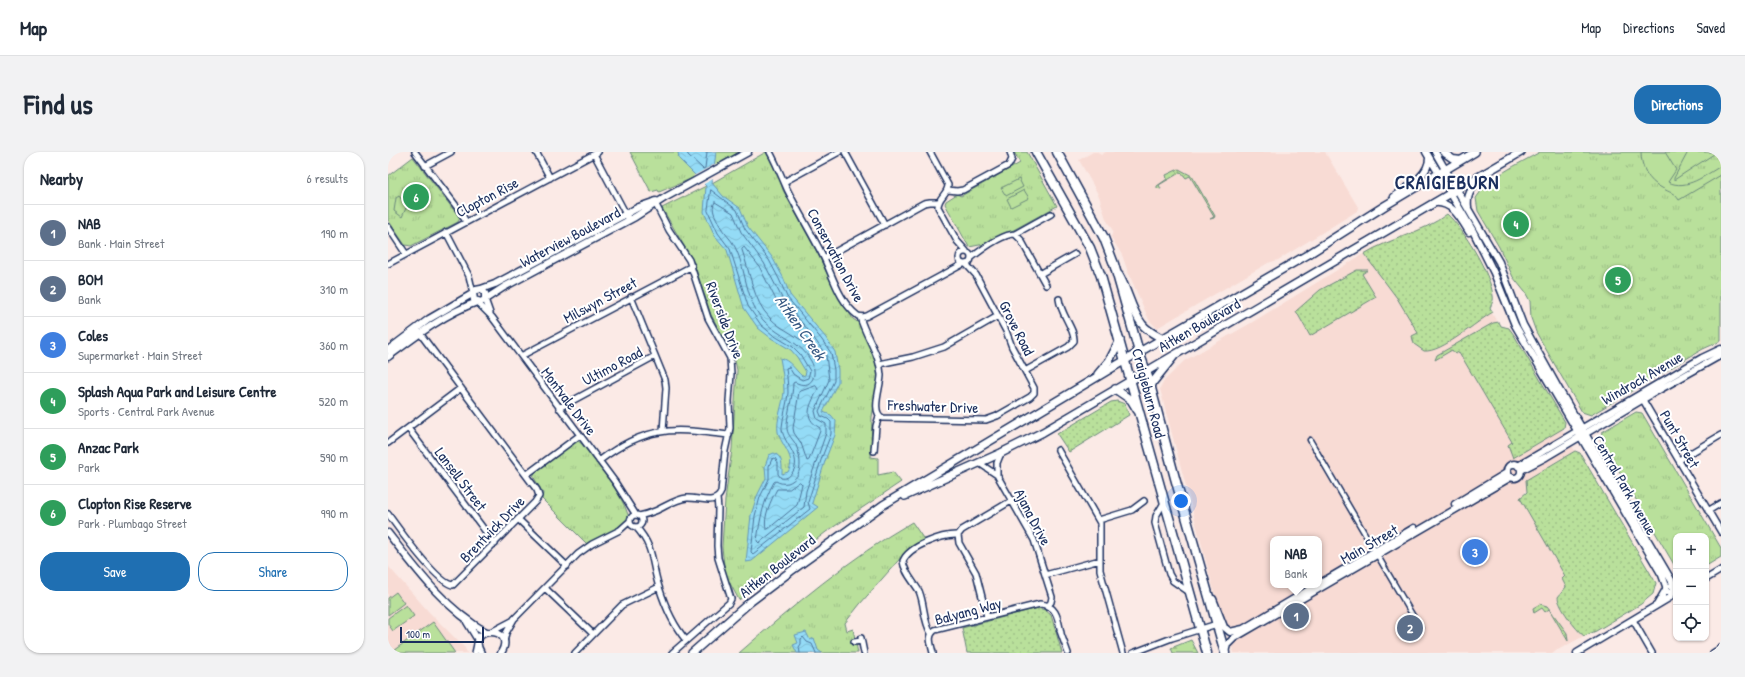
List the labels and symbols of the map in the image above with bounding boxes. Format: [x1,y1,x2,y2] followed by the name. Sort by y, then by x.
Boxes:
[1395,169,1499,195] district label: CRAIGIEBURN
[452,172,522,222] street label: Clopton Rise
[403,182,429,212] pin: 6
[516,202,624,272] street label: Waterview Boulevard
[802,204,870,306] street label: Conservation Drive
[1503,209,1529,239] pin: 4
[1605,265,1631,295] pin: 5
[560,271,641,328] street label: Milswyn Street
[701,279,749,361] street label: Riverside Drive
[770,290,832,365] water label: Aitken Creek
[1154,293,1244,357] street label: Aitken Boulevard
[994,297,1040,359] street label: Grove Road
[578,341,646,391] street label: Ultimo Road
[1127,346,1171,440] street label: Craigieburn Road
[1598,346,1686,410] street label: Windrock Avenue
[536,363,602,439] street label: Montvale Drive
[886,394,979,418] street label: Freshwater Drive
[1655,406,1705,472] street label: Punt Street
[1588,431,1662,539] street label: Central Park Avenue
[430,443,492,516] street label: Lansell Street
[1009,485,1057,549] street label: Ajana Drive
[455,491,529,567] street label: Brentwick Drive
[1171,491,1191,511] your location
[1336,519,1402,569] street label: Main Street
[735,530,820,602] street label: Aitken Boulevard
[1462,537,1488,567] pin: 3
[932,592,1004,630] street label: Balyang Way
[1283,601,1309,631] pin: 1
[1397,613,1423,643] pin: 2
[400,625,484,644] scale bar

